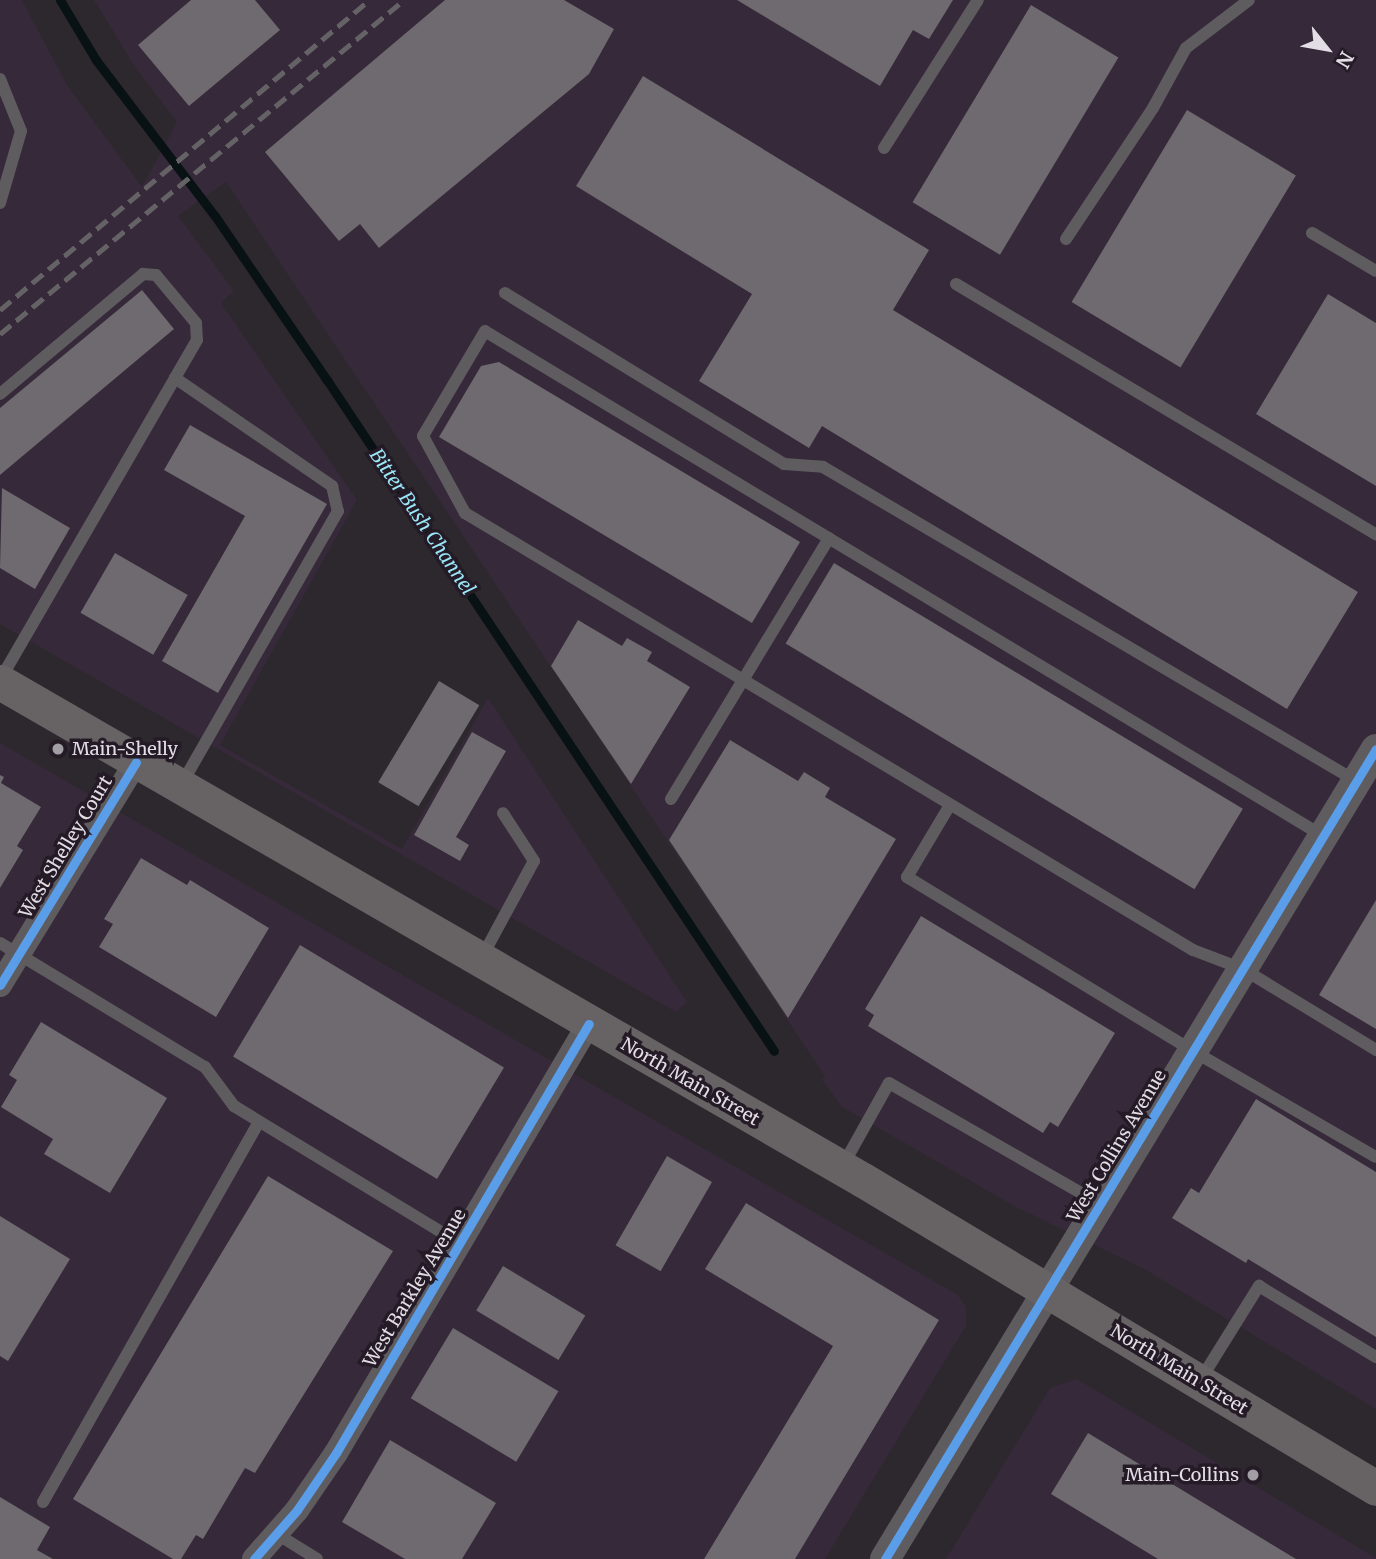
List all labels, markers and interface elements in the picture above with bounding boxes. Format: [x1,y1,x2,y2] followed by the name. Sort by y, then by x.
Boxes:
[1292,14,1362,84] north arrow
[1331,47,1359,72] text: N
[365,445,479,599] water label: Bitter Bush Channel
[72,738,178,760] place label: Main-Shelly
[50,741,66,757] marker: Main-Shelly
[15,772,117,922] street label: West Shelley Court
[617,1034,763,1130] street label: North Main Street
[1063,1066,1171,1226] street label: West Collins Avenue
[359,1205,471,1371] street label: West Barkley Avenue
[1106,1320,1252,1420] street label: North Main Street
[1125,1464,1239,1486] place label: Main-Collins
[1245,1467,1261,1483] marker: Main-Collins

